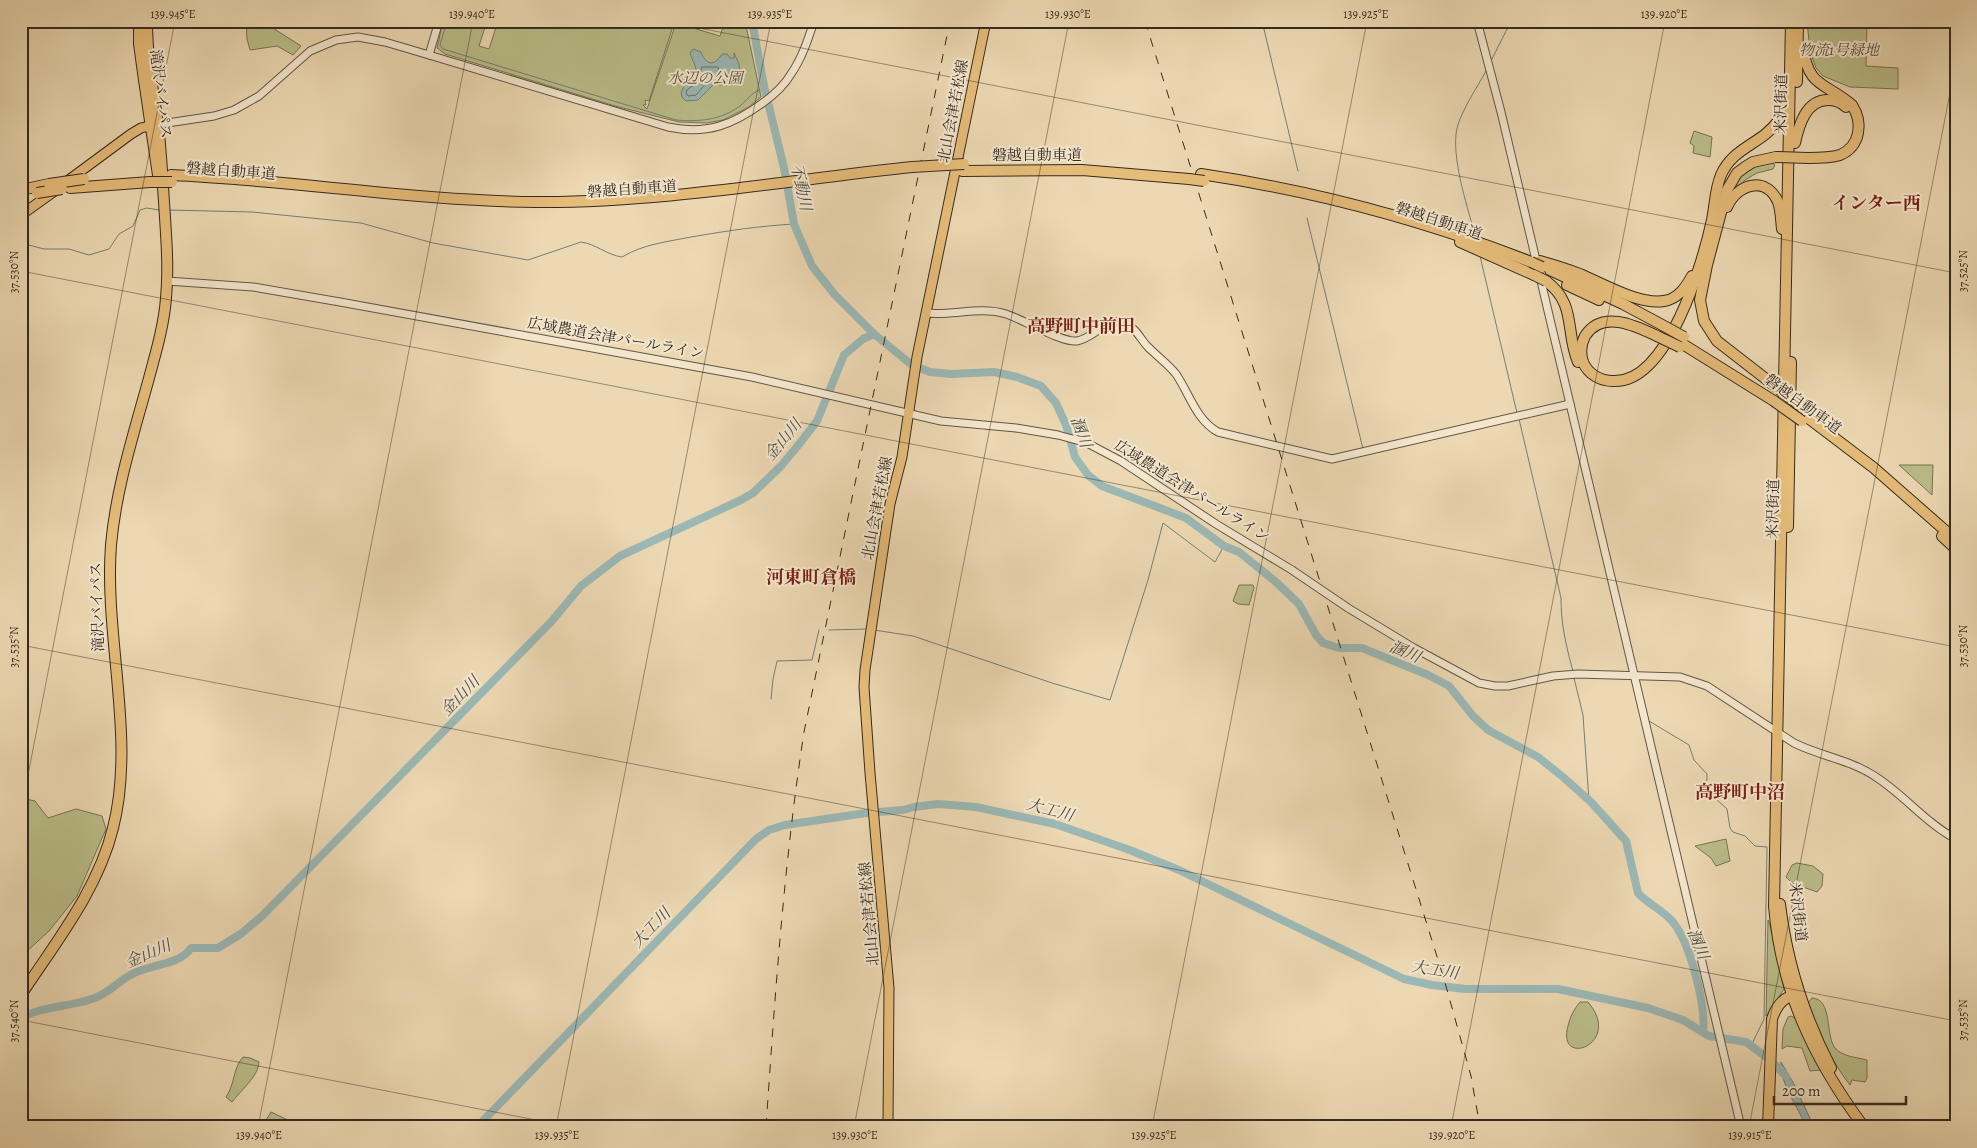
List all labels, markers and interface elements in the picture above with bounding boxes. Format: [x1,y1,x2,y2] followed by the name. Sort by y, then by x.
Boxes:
[151,6,196,22] text: 139.945°E
[449,6,495,22] text: 139.940°E
[748,6,792,22] text: 139.935°E
[1045,6,1091,22] text: 139.930°E
[1343,6,1389,22] text: 139.925°E
[1641,6,1687,22] text: 139.920°E
[1799,40,1881,60] park label: 物流1号緑地
[146,48,176,140] street label: 滝沢バイパス
[933,58,973,164] street label: 北山会津若松線
[667,68,745,88] park label: 水辺の公園
[1770,74,1792,134] street label: 米沢街道
[992,145,1082,165] street label: 磐越自動車道
[185,158,277,184] street label: 磐越自動車道
[785,161,817,215] water label: 不動川
[586,176,678,202] street label: 磐越自動車道
[1831,191,1921,215] district label: インター西
[1393,198,1485,244] street label: 磐越自動車道
[6,250,22,293] text: 37.530°N
[1955,250,1971,292] text: 37.525°N
[526,313,706,363] street label: 広域農道会津パールライン
[1027,314,1135,338] district label: 高野町中前田
[1761,369,1845,439] street label: 磐越自動車道
[759,413,808,465] water label: 金山川
[1065,413,1097,453] water label: 溷川
[1111,435,1273,547] street label: 広域農道会津パールライン
[857,455,897,561] street label: 北山会津若松線
[1762,479,1784,539] street label: 米沢街道
[85,562,109,652] street label: 滝沢バイパス
[766,565,856,589] district label: 河東町倉橋
[1955,624,1971,667] text: 37.530°N
[6,626,22,668] text: 37.535°N
[1386,636,1426,669] water label: 溷川
[435,670,486,721] water label: 金山川
[1695,780,1785,804] district label: 高野町中沼
[1024,793,1078,827] water label: 大工川
[854,861,884,967] street label: 北山会津若松線
[1784,881,1812,943] street label: 米沢街道
[626,902,677,953] water label: 大工川
[1682,925,1715,965] water label: 溷川
[122,934,176,974] water label: 金山川
[1410,955,1462,985] water label: 大工川
[6,999,22,1042] text: 37.540°N
[1955,999,1971,1041] text: 37.535°N
[1774,1073,1907,1105] scale bar
[1782,1081,1821,1101] text: 200 m
[236,1127,282,1143] text: 139.940°E
[535,1127,579,1143] text: 139.935°E
[832,1127,878,1143] text: 139.930°E
[1131,1127,1177,1143] text: 139.925°E
[1429,1127,1475,1143] text: 139.920°E
[1728,1127,1772,1143] text: 139.915°E

